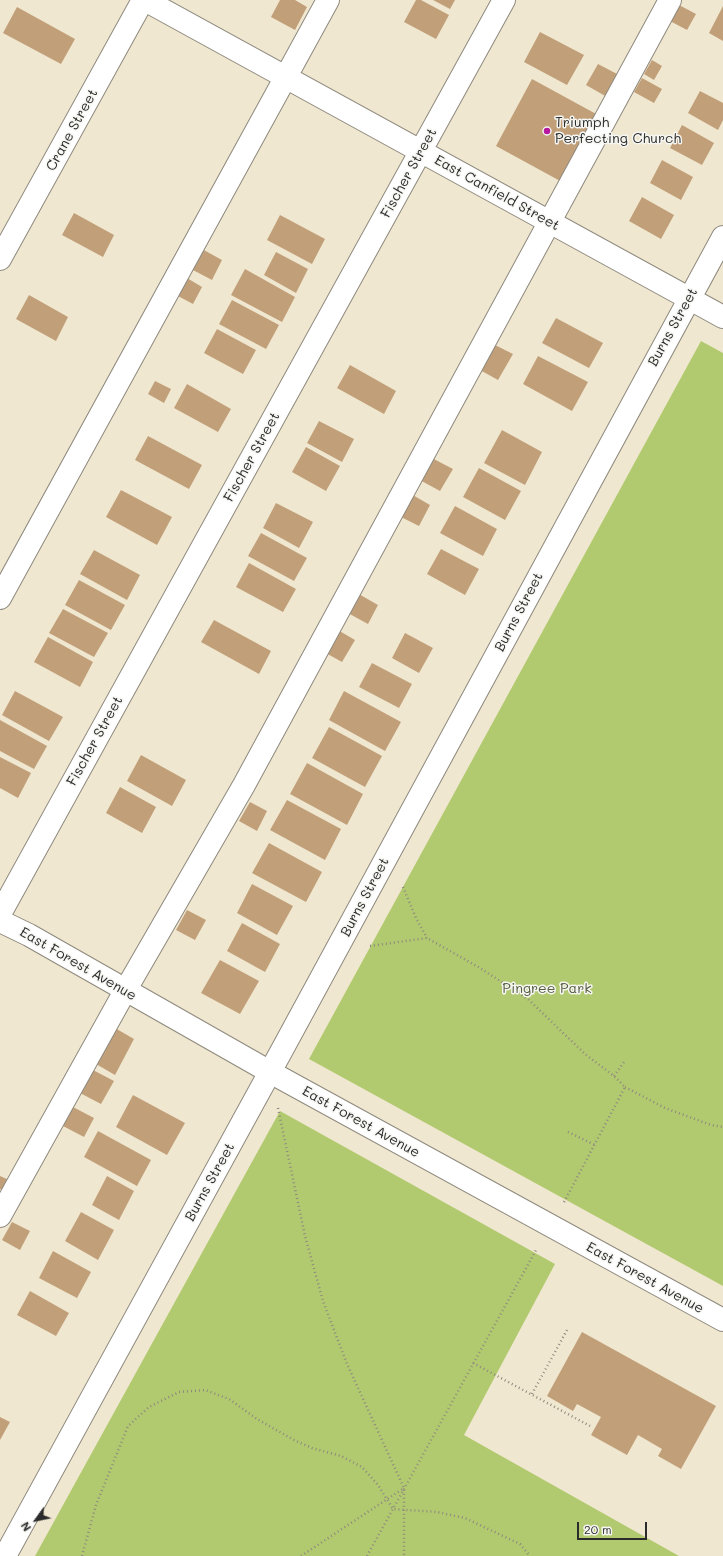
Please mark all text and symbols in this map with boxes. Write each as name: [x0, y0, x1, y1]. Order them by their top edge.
street label: Crane Street: [43, 86, 101, 174]
place label: Triumph Perfecting Church: [555, 115, 681, 148]
street label: Fischer Street: [377, 125, 441, 221]
marker: Triumph Perfecting Church: [542, 126, 552, 136]
street label: East Canfield Street: [431, 152, 563, 234]
street label: Burns Street: [645, 285, 701, 369]
street label: Fischer Street: [220, 409, 284, 505]
street label: Burns Street: [491, 570, 547, 654]
street label: Fischer Street: [63, 693, 127, 789]
street label: Burns Street: [337, 855, 393, 939]
street label: East Forest Avenue: [17, 924, 139, 1004]
park label: Pingree Park: [502, 981, 592, 997]
street label: East Forest Avenue: [299, 1083, 423, 1161]
street label: Burns Street: [182, 1140, 238, 1224]
street label: East Forest Avenue: [583, 1239, 707, 1317]
north arrow: [16, 1500, 56, 1540]
scale bar: [579, 1514, 649, 1540]
text: N: [17, 1519, 34, 1534]
text: 20 m: [584, 1521, 612, 1537]

